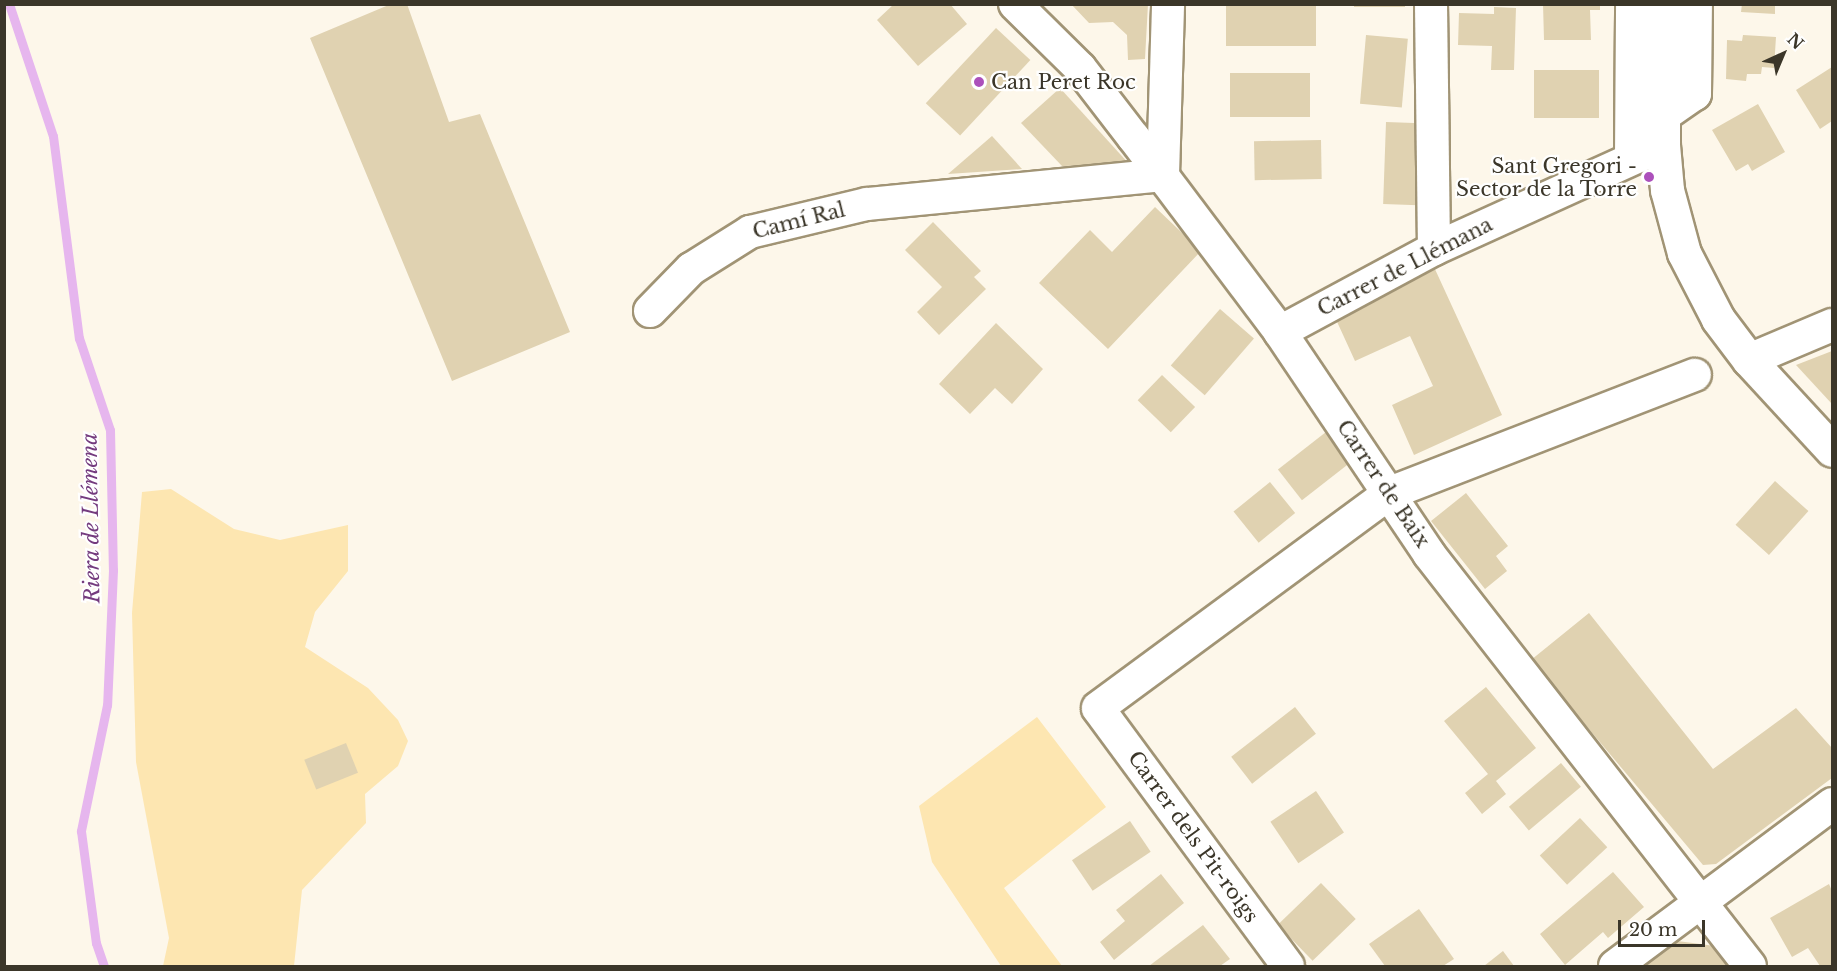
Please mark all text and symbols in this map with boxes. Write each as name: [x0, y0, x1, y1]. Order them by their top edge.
north arrow: [1753, 24, 1813, 84]
text: N: [1783, 29, 1808, 53]
place label: Can Peret Roc: [991, 70, 1136, 94]
marker: Can Peret Roc: [972, 75, 986, 89]
place label: Sant Gregori - Sector de la Torre: [1455, 154, 1637, 201]
marker: Sant Gregori - Sector de la Torre: [1642, 170, 1656, 184]
street label: Camí Ral: [750, 198, 848, 244]
street label: Carrer de Llémana: [1313, 212, 1497, 322]
street label: Carrer de Baix: [1331, 416, 1435, 552]
water label: Riera de Llémena: [77, 432, 105, 604]
street label: Carrer dels Pit-roigs: [1123, 746, 1263, 928]
scale bar: [1621, 908, 1708, 946]
text: 20 m: [1629, 919, 1677, 941]

